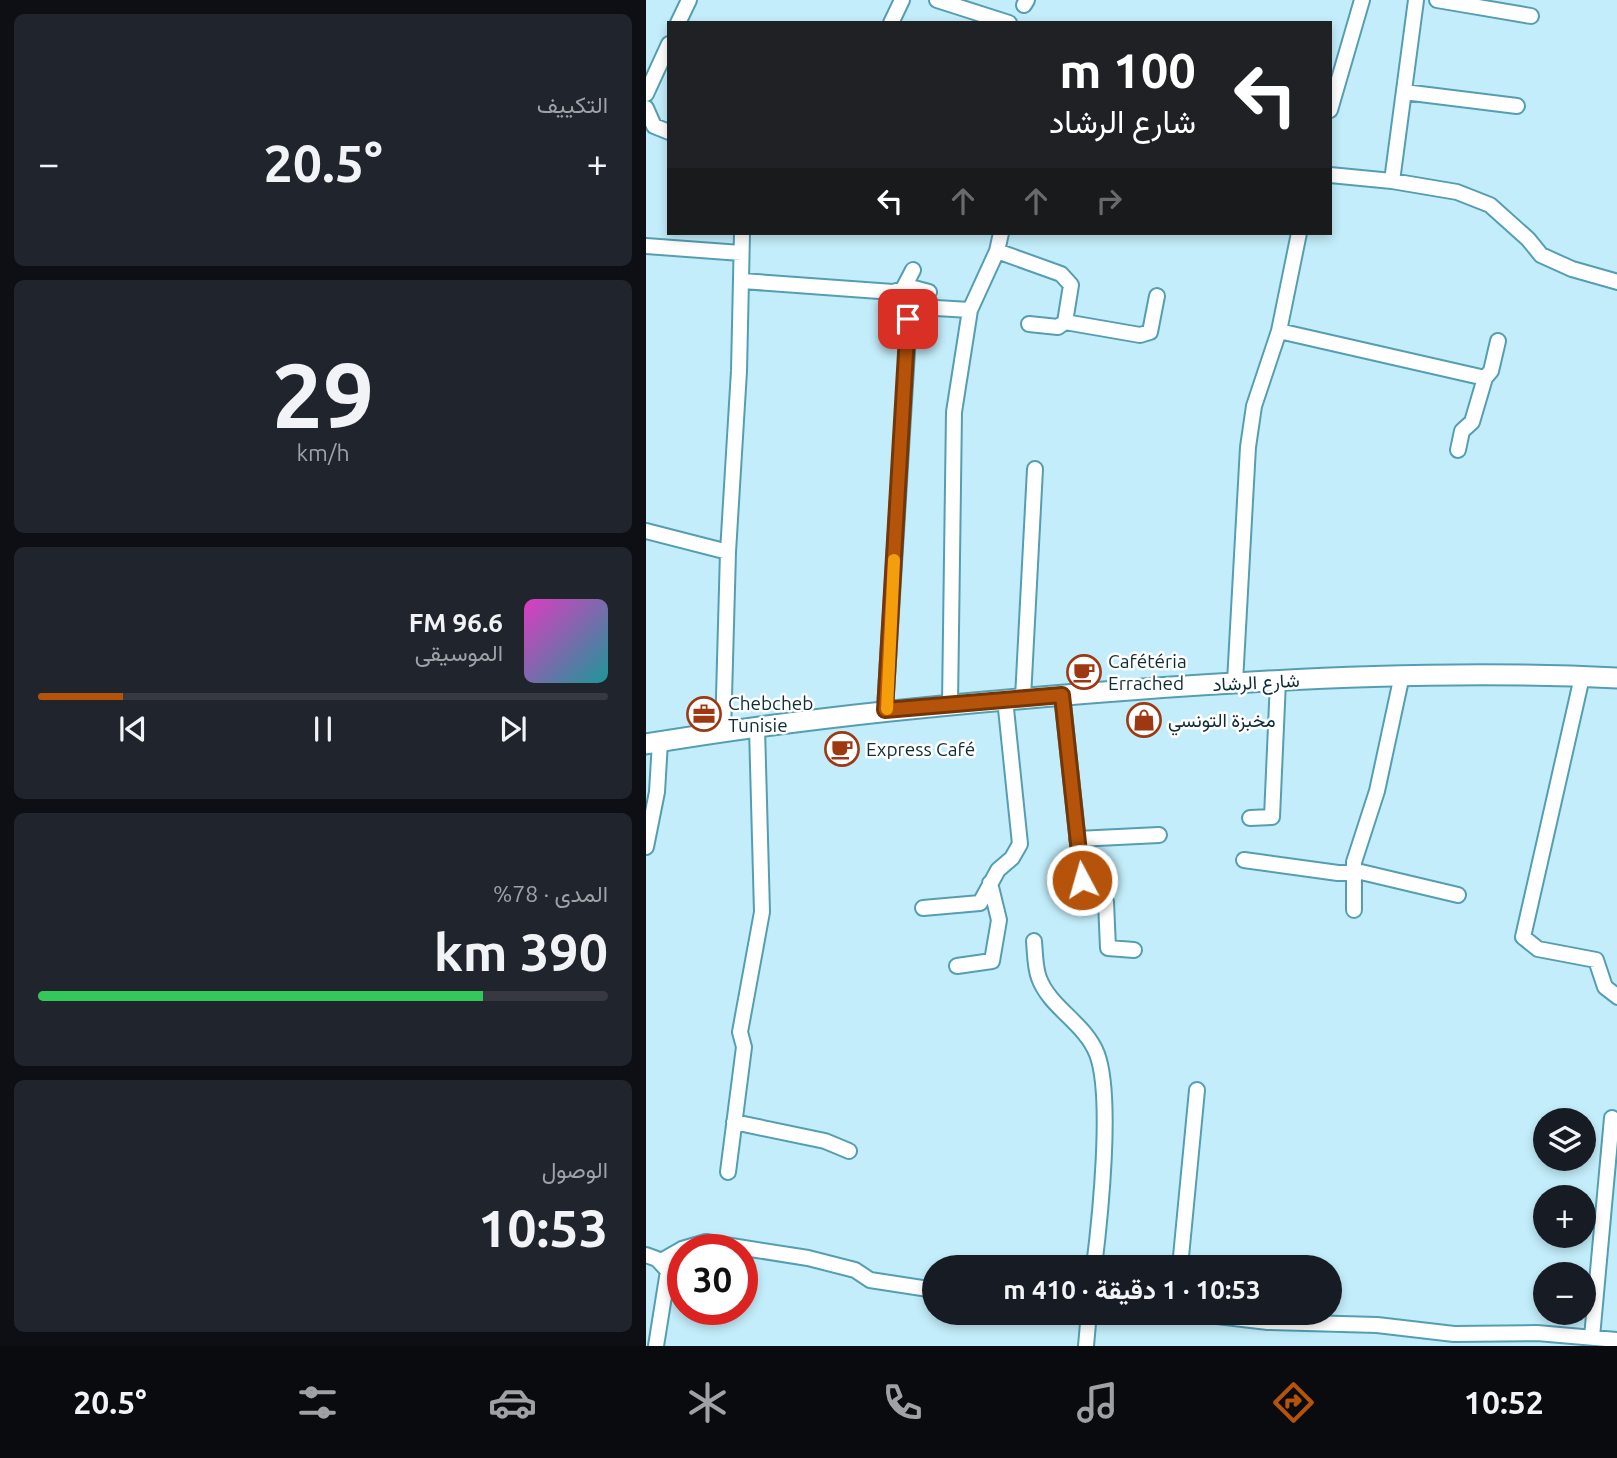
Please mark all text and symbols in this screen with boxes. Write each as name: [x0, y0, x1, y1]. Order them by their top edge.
text: 100 m: [1059, 42, 1196, 97]
icon: left: [1220, 49, 1311, 140]
text: التكييف: [537, 92, 608, 117]
text: شارع الرشاد: [1049, 103, 1196, 139]
text: 20.5°: [263, 134, 383, 192]
text: −: [38, 142, 59, 184]
text: +: [587, 142, 608, 184]
icon: left: [871, 182, 909, 220]
icon: ahead: [944, 182, 982, 220]
icon: ahead: [1017, 182, 1055, 220]
icon: right: [1090, 182, 1128, 220]
pin: [878, 289, 938, 349]
icon: arrive: [889, 300, 927, 338]
text: 29: [272, 343, 374, 445]
text: km/h: [296, 440, 350, 465]
text: 96.6 FM: [409, 608, 503, 637]
text: الموسيقى: [415, 640, 503, 665]
place label: Cafétéria Errached: [1108, 650, 1187, 694]
cafe icon: Cafétéria Errached: [1065, 653, 1103, 691]
street label: شارع الرشاد: [1212, 669, 1300, 697]
place label: Chebcheb Tunisie: [728, 692, 813, 736]
office icon: Chebcheb Tunisie: [685, 695, 723, 733]
shop icon: مخبزة التونسي: [1125, 701, 1163, 739]
place label: مخبزة التونسي: [1168, 709, 1276, 736]
icon: previous: [114, 710, 152, 748]
icon: pause: [304, 710, 342, 748]
icon: next: [494, 710, 532, 748]
cafe icon: Express Café: [823, 730, 861, 768]
place label: Express Café: [866, 738, 975, 760]
position arrow: [1045, 843, 1119, 917]
text: المدى · 78%: [493, 881, 608, 906]
text: 390 km: [434, 923, 608, 981]
map controls: [1533, 1108, 1596, 1325]
button: layers: [1533, 1108, 1596, 1171]
text: الوصول: [542, 1157, 608, 1182]
button: +: [1533, 1185, 1596, 1248]
text: 10:53: [478, 1199, 608, 1257]
speed limit sign: 30: [667, 1234, 758, 1325]
button: −: [1533, 1262, 1596, 1325]
text: 10:53 · 1 دقيقة · 410 m: [1003, 1275, 1261, 1304]
icon: filters: [293, 1378, 342, 1427]
icon: car: [488, 1378, 537, 1427]
icon: climate: [683, 1378, 732, 1427]
icon: phone: [878, 1378, 927, 1427]
icon: music: [1073, 1378, 1122, 1427]
icon: directions: [1269, 1378, 1318, 1427]
text: 20.5°: [73, 1384, 147, 1420]
text: 10:52: [1464, 1384, 1544, 1420]

